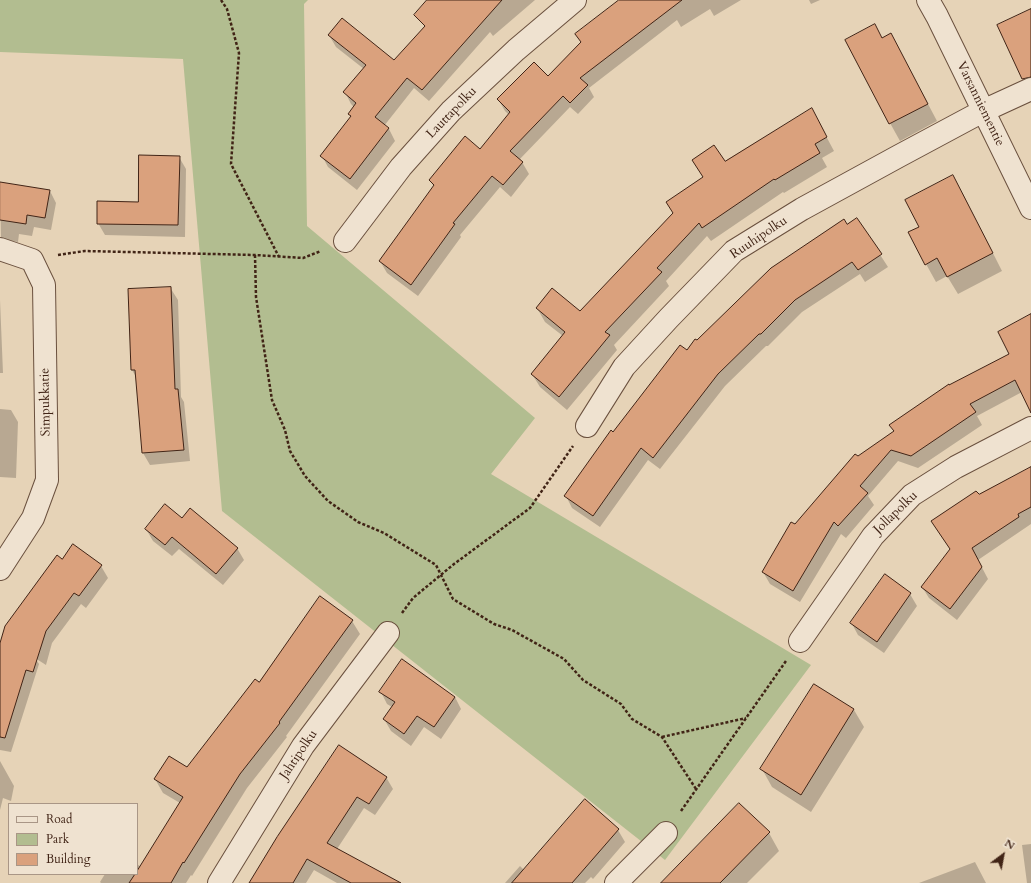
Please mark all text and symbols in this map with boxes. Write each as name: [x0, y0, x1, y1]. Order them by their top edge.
street label: Varsanniementie: [953, 59, 1007, 149]
street label: Lauttapolku: [424, 84, 480, 142]
street label: Ruuhipolku: [728, 213, 790, 263]
street label: Simpukkatie: [38, 368, 54, 436]
street label: Jollapolku: [871, 488, 921, 538]
street label: Jahtipolku: [277, 727, 321, 783]
legend: [8, 803, 138, 875]
text: Road: [46, 811, 72, 827]
text: Park: [46, 831, 69, 847]
north arrow: [983, 835, 1023, 875]
text: N: [1002, 836, 1018, 853]
text: Building: [46, 851, 90, 867]

